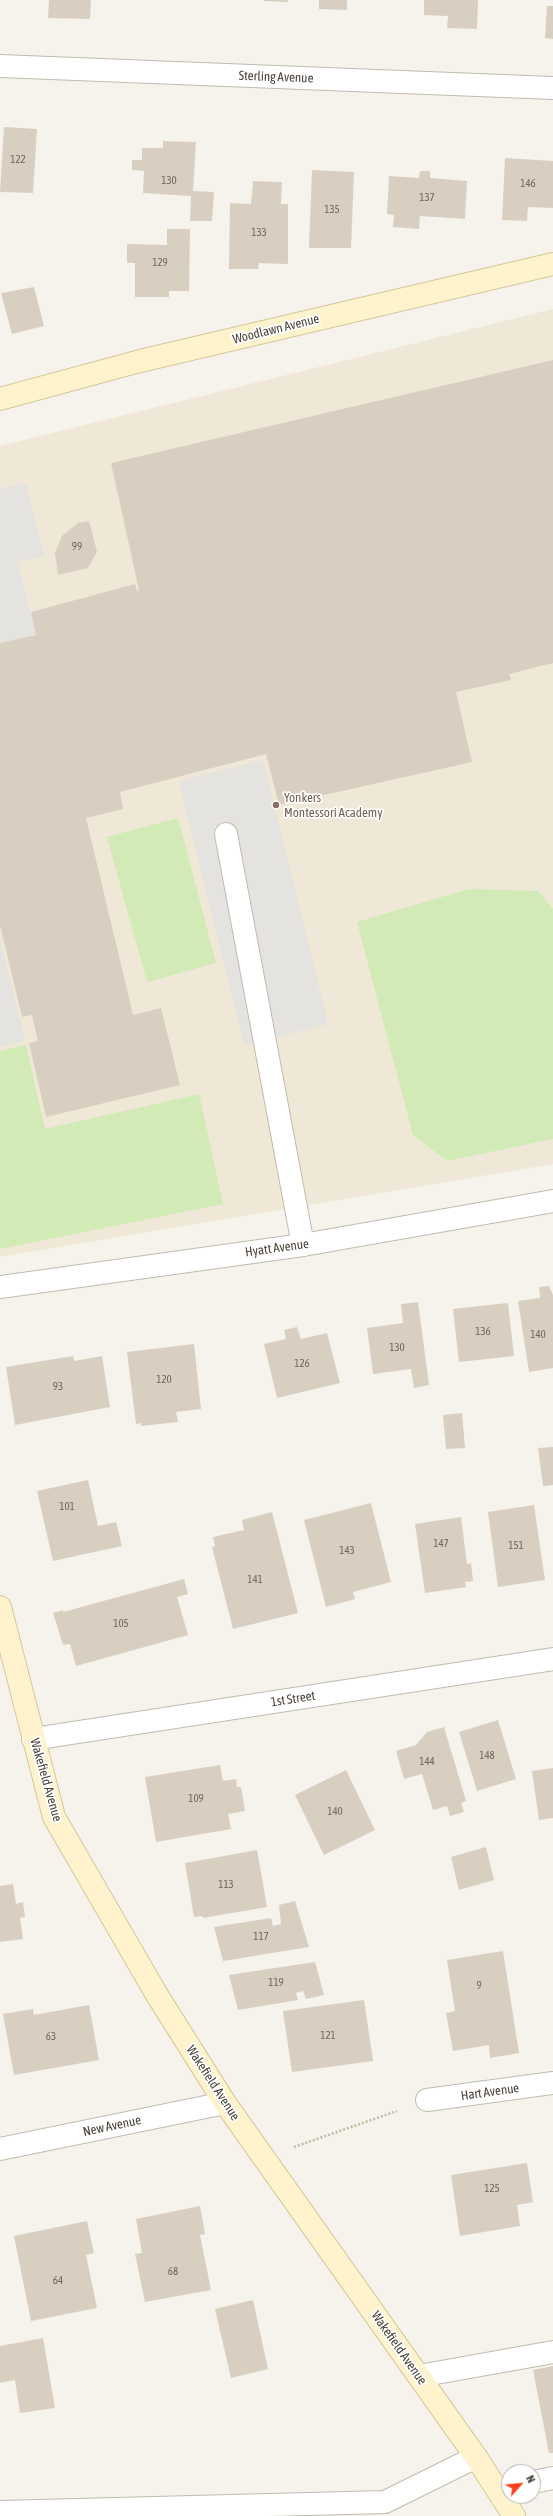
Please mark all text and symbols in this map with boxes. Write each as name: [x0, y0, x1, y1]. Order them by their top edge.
street label: Sterling Avenue: [238, 68, 314, 86]
house number: 122: [10, 153, 26, 167]
house number: 130: [161, 174, 177, 188]
house number: 146: [520, 177, 536, 191]
house number: 137: [419, 191, 435, 205]
house number: 135: [324, 203, 340, 217]
house number: 133: [251, 226, 267, 240]
house number: 129: [152, 256, 168, 270]
street label: Woodlawn Avenue: [231, 311, 321, 347]
house number: 99: [72, 540, 82, 554]
place label: Yonkers Montessori Academy: [284, 790, 383, 821]
marker: Yonkers Montessori Academy: [271, 800, 281, 810]
street label: Hyatt Avenue: [244, 1236, 310, 1260]
house number: 136: [475, 1325, 491, 1339]
house number: 140: [530, 1328, 546, 1342]
house number: 130: [389, 1341, 405, 1355]
house number: 126: [294, 1357, 310, 1371]
house number: 120: [156, 1373, 172, 1387]
house number: 93: [53, 1380, 63, 1394]
house number: 101: [59, 1500, 75, 1514]
house number: 147: [433, 1537, 449, 1551]
house number: 151: [508, 1539, 524, 1553]
house number: 143: [339, 1544, 355, 1558]
house number: 141: [247, 1573, 263, 1587]
house number: 105: [113, 1617, 129, 1631]
street label: 1st Street: [270, 1688, 316, 1710]
street label: Wakefield Avenue: [27, 1736, 65, 1824]
house number: 148: [479, 1749, 495, 1763]
house number: 144: [419, 1755, 435, 1769]
house number: 109: [188, 1792, 204, 1806]
house number: 140: [327, 1805, 343, 1819]
house number: 113: [218, 1878, 234, 1892]
house number: 117: [253, 1930, 269, 1944]
house number: 119: [268, 1976, 284, 1990]
house number: 9: [476, 1979, 482, 1993]
house number: 121: [320, 2029, 336, 2043]
house number: 63: [46, 2030, 56, 2044]
street label: Wakefield Avenue: [183, 2043, 243, 2123]
street label: Hart Avenue: [460, 2080, 520, 2104]
street label: New Avenue: [82, 2112, 142, 2140]
house number: 125: [484, 2182, 500, 2196]
house number: 68: [168, 2265, 178, 2279]
house number: 64: [53, 2274, 63, 2288]
street label: Wakefield Avenue: [368, 2308, 430, 2388]
north arrow: [501, 2464, 541, 2504]
text: N: [524, 2473, 538, 2485]

